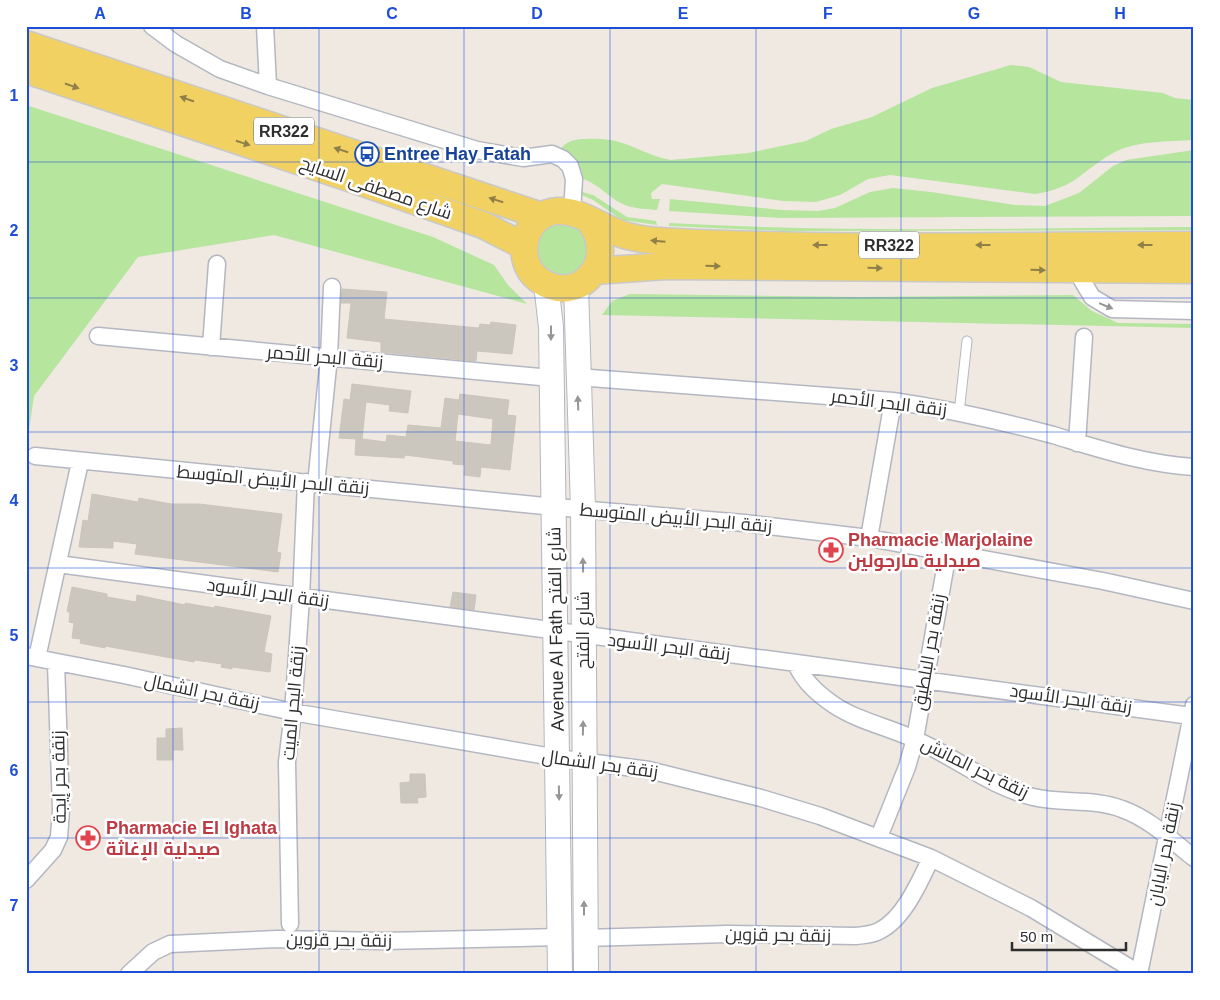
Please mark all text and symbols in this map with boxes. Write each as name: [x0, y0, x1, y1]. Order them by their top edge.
text: A: [94, 5, 106, 22]
text: B: [240, 5, 252, 22]
text: C: [386, 5, 398, 22]
text: D: [531, 5, 543, 22]
text: E: [678, 5, 689, 22]
text: F: [823, 5, 833, 22]
text: G: [968, 5, 980, 22]
text: H: [1114, 5, 1126, 22]
one-way arrow: [65, 83, 80, 90]
text: 1: [10, 87, 19, 104]
one-way arrow: [179, 95, 194, 103]
road number: RR322: [254, 118, 314, 144]
one-way arrow: [236, 139, 251, 147]
bus stop icon: Entree Hay Fatah: [354, 141, 380, 167]
place label: Entree Hay Fatah: [384, 144, 531, 164]
one-way arrow: [334, 146, 349, 153]
street label: شارع مصطفى السايح: [297, 153, 455, 225]
one-way arrow: [488, 196, 503, 204]
text: 2: [10, 222, 19, 239]
road number: RR322: [859, 232, 919, 258]
one-way arrow: [649, 237, 665, 245]
one-way arrow: [812, 241, 828, 249]
one-way arrow: [974, 241, 990, 249]
one-way arrow: [1137, 241, 1153, 249]
one-way arrow: [705, 263, 721, 271]
one-way arrow: [867, 264, 883, 272]
one-way arrow: [1030, 266, 1046, 274]
one-way arrow: [1099, 302, 1114, 310]
one-way arrow: [547, 325, 555, 341]
street label: زنقة البحر الأحمر: [265, 342, 384, 373]
text: 3: [10, 357, 19, 374]
street label: زنقة البحر الأحمر: [829, 386, 948, 421]
one-way arrow: [574, 394, 582, 410]
street label: زنقة البحر الأبيض المتوسط: [176, 462, 370, 499]
text: 4: [10, 492, 19, 509]
street label: زنقة البحر الأبيض المتوسط: [579, 500, 773, 537]
street label: Avenue Al Fath شارع الفتح: [544, 527, 570, 731]
place label: Pharmacie Marjolaine صيدلية مارجولين: [848, 530, 1033, 572]
pharmacy icon: Pharmacie Marjolaine صيدلية مارجولين: [818, 537, 844, 563]
one-way arrow: [579, 557, 587, 573]
street label: زنقة البحر الأسود: [205, 575, 330, 612]
street label: شارع الفتح: [573, 591, 595, 669]
street label: زنقة بحر البلطيق: [909, 592, 951, 712]
text: 5: [10, 627, 19, 644]
street label: زنقة البحر الأسود: [607, 630, 731, 665]
street label: زنقة البحر الميت: [278, 645, 309, 761]
street label: زنقة بحر الشمال: [142, 670, 261, 715]
street label: زنقة البحر الأسود: [1008, 681, 1133, 718]
one-way arrow: [579, 719, 587, 735]
street label: زنقة بحر إيجة: [48, 730, 71, 824]
street label: زنقة بحر المانش: [918, 733, 1032, 804]
street label: زنقة بحر الشمال: [540, 746, 659, 783]
text: 6: [10, 762, 19, 779]
one-way arrow: [555, 785, 563, 801]
street label: زنقة بحر اليابان: [1144, 801, 1185, 908]
place label: Pharmacie El Ighata صيدلية الإغاثة: [106, 818, 278, 861]
pharmacy icon: Pharmacie El Ighata صيدلية الإغاثة: [75, 825, 101, 851]
text: 7: [10, 897, 19, 914]
one-way arrow: [580, 899, 588, 915]
scale bar: [1012, 920, 1126, 952]
street label: زنقة بحر قزوين: [725, 924, 831, 947]
text: 50 m: [1020, 928, 1053, 945]
street label: زنقة بحر قزوين: [286, 929, 392, 952]

